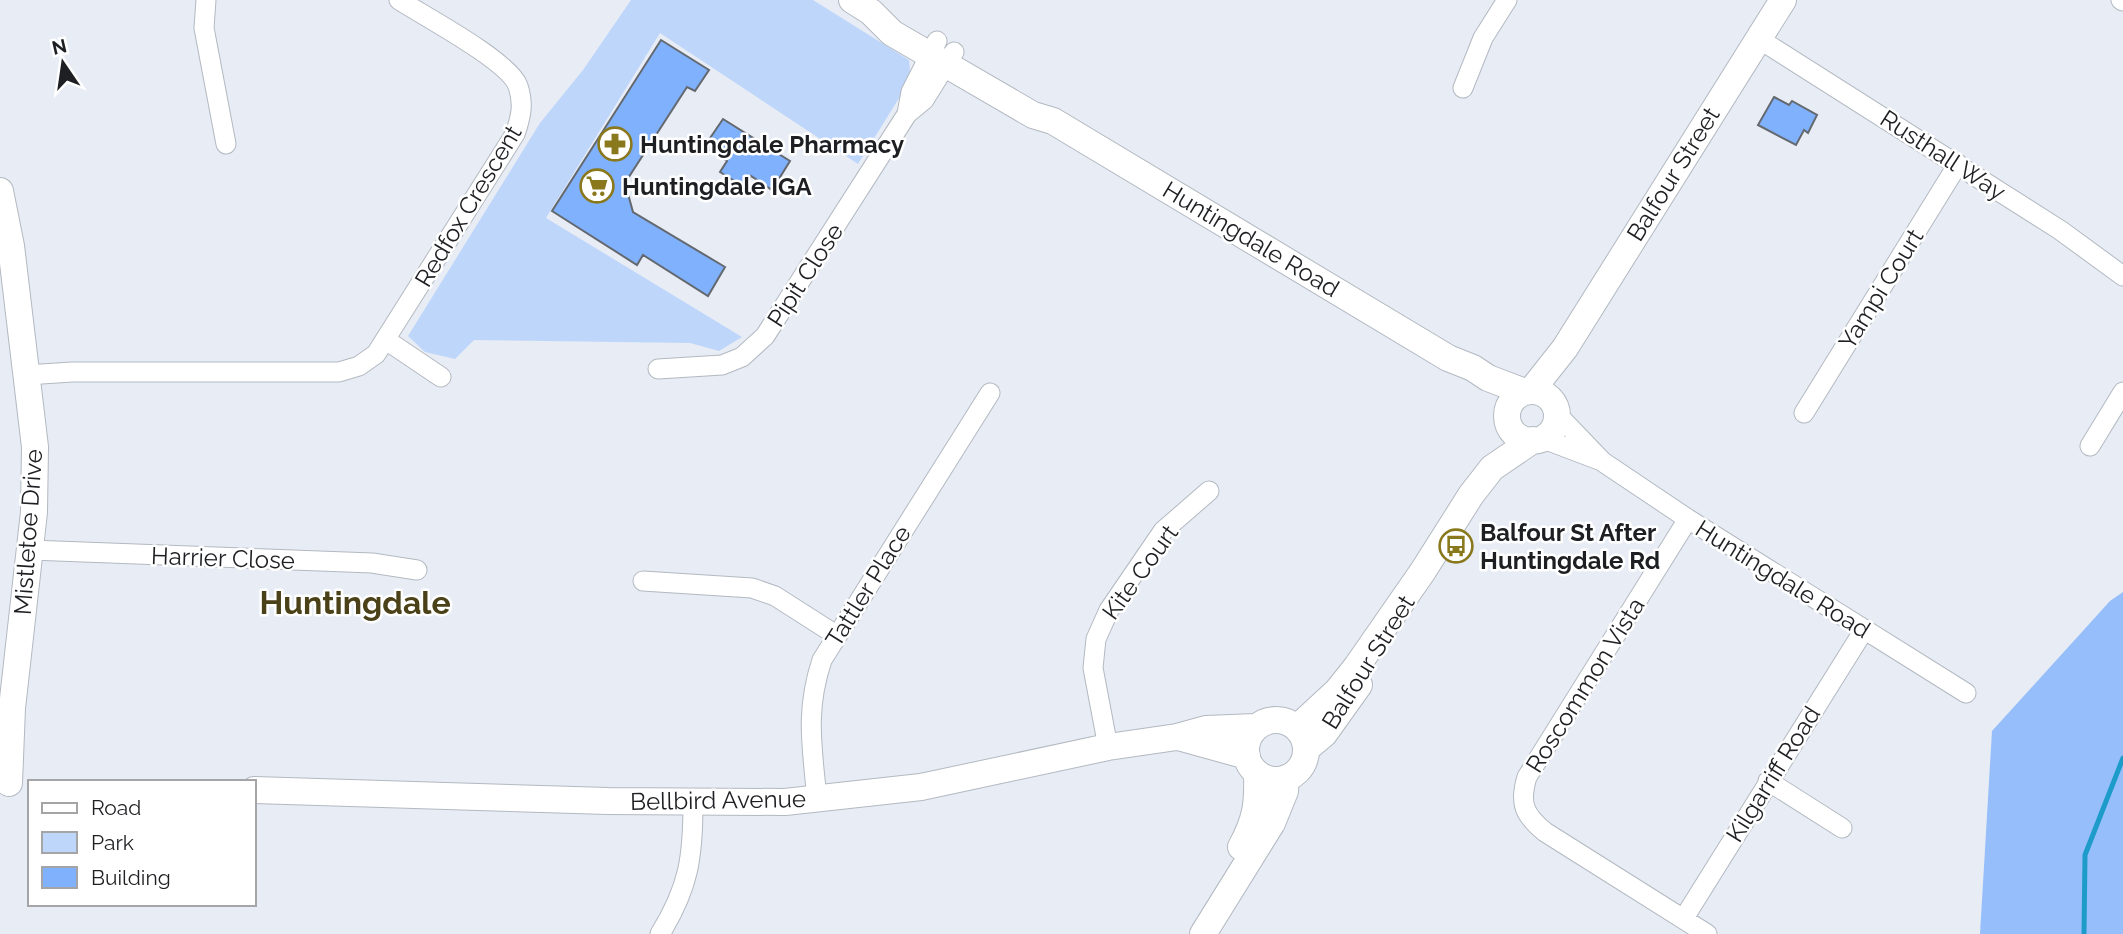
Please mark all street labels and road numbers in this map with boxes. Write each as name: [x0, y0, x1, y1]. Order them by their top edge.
street label: Balfour Street: [1620, 102, 1726, 246]
street label: Rusthall Way: [1875, 104, 2011, 206]
street label: Redfox Crescent: [408, 120, 528, 292]
street label: Huntingdale Road: [1158, 175, 1344, 303]
street label: Pipit Close: [761, 218, 849, 332]
street label: Yampi Court: [1833, 224, 1929, 354]
street label: Mistletoe Drive: [8, 448, 48, 616]
street label: Huntingdale Road: [1690, 514, 1876, 644]
street label: Kite Court: [1096, 519, 1184, 625]
street label: Tattler Place: [819, 520, 917, 652]
street label: Harrier Close: [151, 541, 295, 575]
street label: Balfour Street: [1315, 590, 1421, 734]
street label: Roscommon Vista: [1520, 592, 1650, 778]
street label: Kilgarriff Road: [1720, 701, 1826, 847]
street label: Bellbird Avenue: [630, 784, 806, 816]

